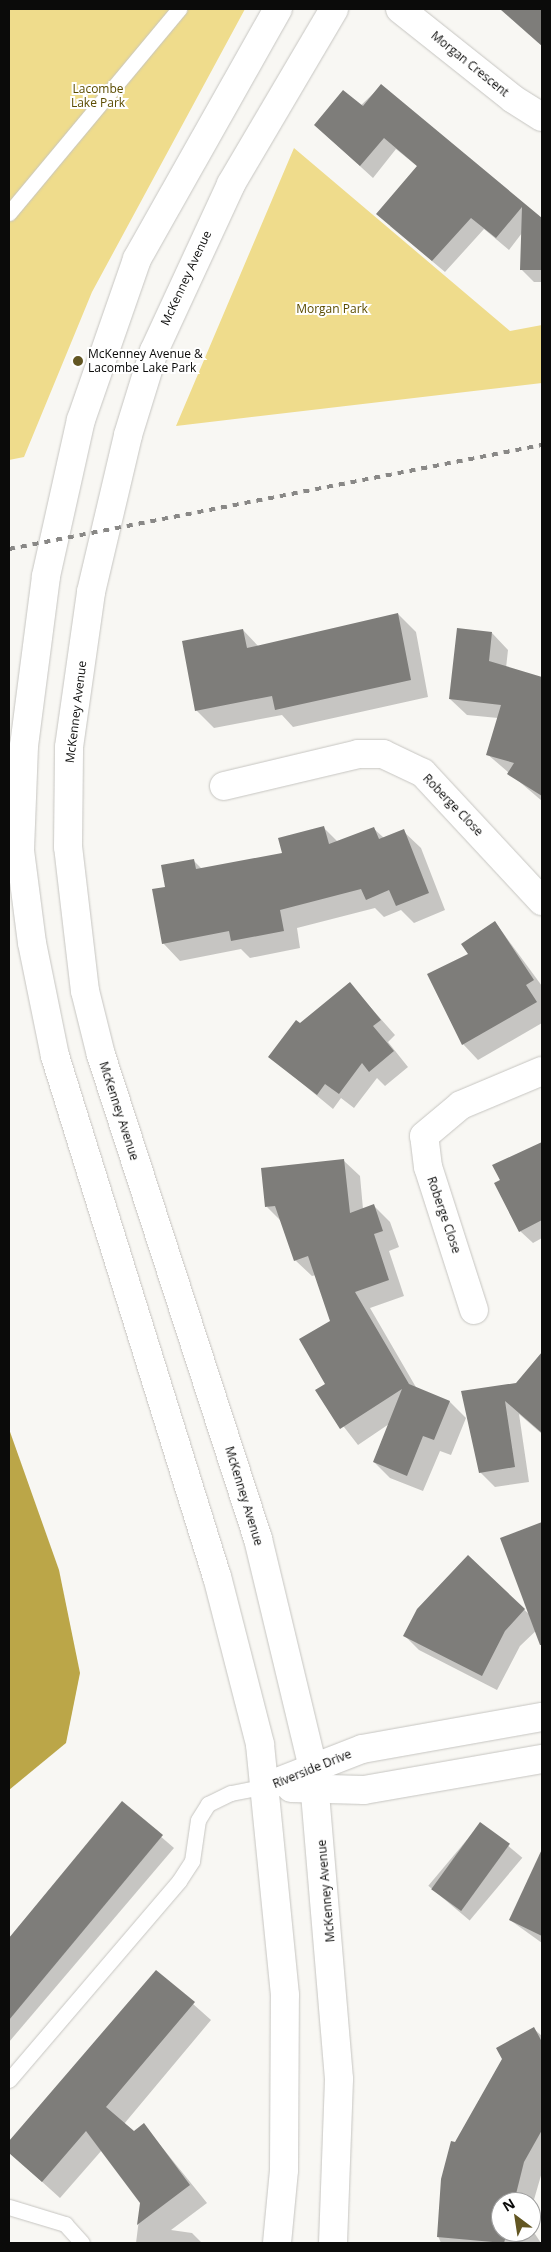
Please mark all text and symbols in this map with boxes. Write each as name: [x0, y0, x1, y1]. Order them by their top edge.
street label: Morgan Crescent: [428, 28, 512, 100]
park label: Lacombe Lake Park: [71, 82, 125, 110]
street label: McKenney Avenue: [158, 228, 214, 328]
park label: Morgan Park: [296, 302, 368, 316]
place label: McKenney Avenue & Lacombe Lake Park: [88, 347, 203, 375]
marker: McKenney Avenue & Lacombe Lake Park: [72, 355, 84, 367]
street label: McKenney Avenue: [63, 660, 89, 764]
street label: Roberge Close: [420, 771, 486, 839]
street label: McKenney Avenue: [96, 1060, 142, 1162]
street label: Roberge Close: [424, 1175, 464, 1255]
street label: McKenney Avenue: [222, 1445, 266, 1547]
street label: Riverside Drive: [271, 1747, 353, 1791]
street label: McKenney Avenue: [314, 1839, 338, 1943]
north arrow: [491, 2192, 541, 2242]
text: N: [499, 2193, 518, 2216]

